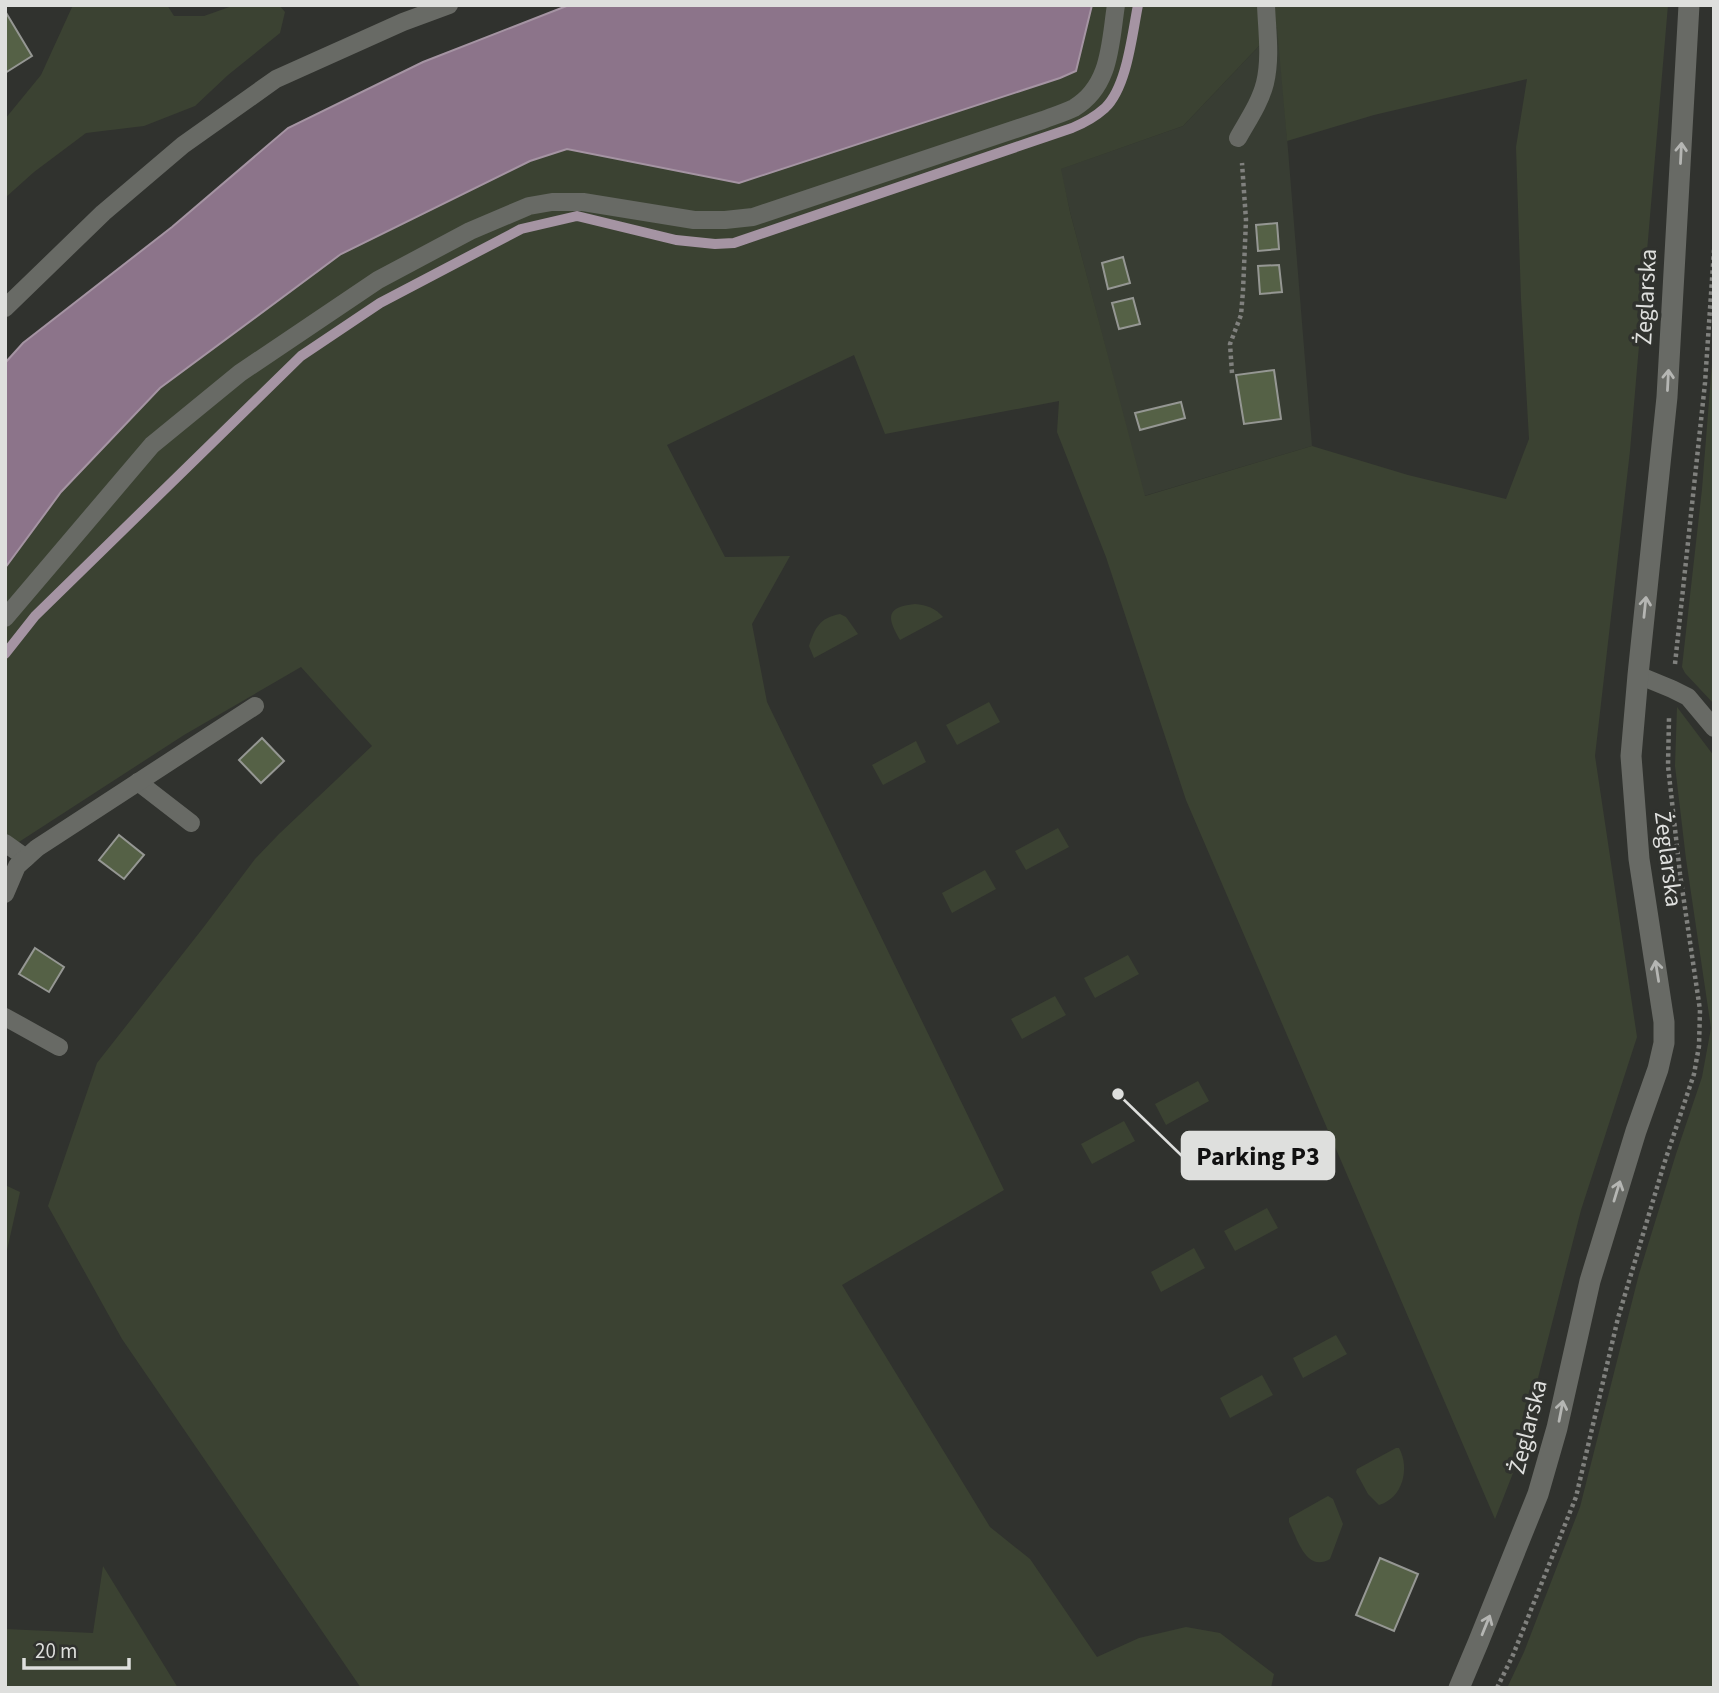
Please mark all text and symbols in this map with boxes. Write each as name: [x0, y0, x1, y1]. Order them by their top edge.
one-way arrow: [1674, 142, 1687, 165]
street label: Żeglarska: [1626, 248, 1666, 346]
one-way arrow: [1661, 369, 1674, 392]
one-way arrow: [1638, 596, 1651, 619]
street label: Żeglarska: [1645, 809, 1691, 909]
one-way arrow: [1650, 960, 1663, 983]
callout: Parking P3: [1182, 1132, 1334, 1179]
text: Parking P3: [1196, 1138, 1320, 1175]
one-way arrow: [1612, 1180, 1625, 1202]
street label: Żeglarska: [1499, 1376, 1557, 1478]
one-way arrow: [1554, 1400, 1568, 1423]
one-way arrow: [1480, 1615, 1493, 1636]
scale bar: [24, 1626, 130, 1670]
text: 20 m: [35, 1636, 77, 1666]

